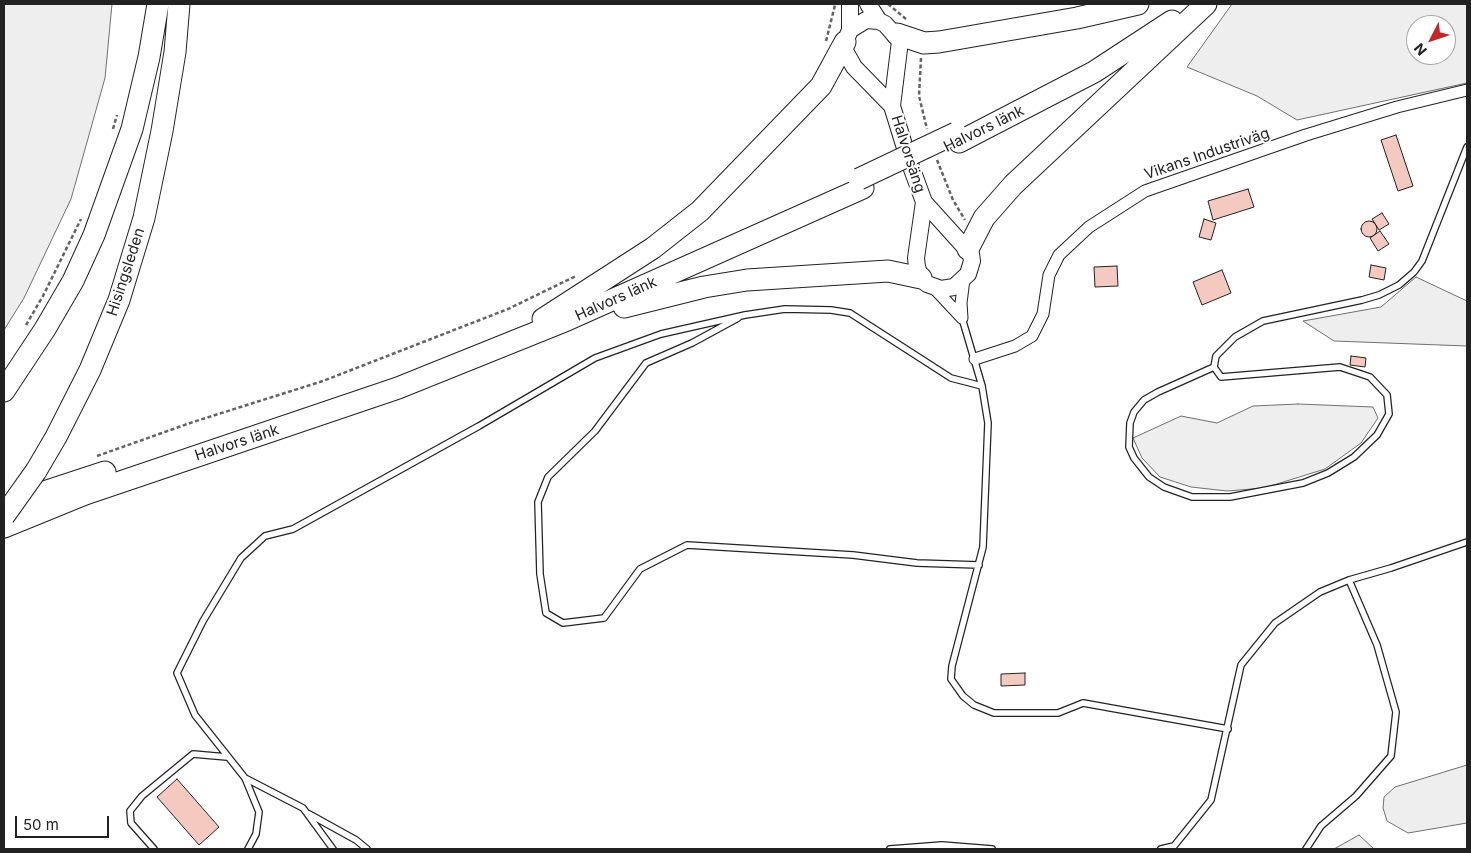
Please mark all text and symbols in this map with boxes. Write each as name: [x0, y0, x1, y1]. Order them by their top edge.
north arrow: [1406, 15, 1456, 65]
text: N: [1410, 40, 1430, 59]
street label: Halvors länk: [941, 102, 1027, 156]
street label: Halvorsäng: [887, 113, 929, 195]
street label: Vikans Industriväg: [1142, 124, 1272, 184]
street label: Hisingsleden: [103, 226, 149, 318]
street label: Halvors länk: [572, 273, 660, 325]
street label: Halvors länk: [193, 421, 281, 465]
scale bar: [18, 806, 111, 838]
text: 50 m: [23, 815, 59, 834]

